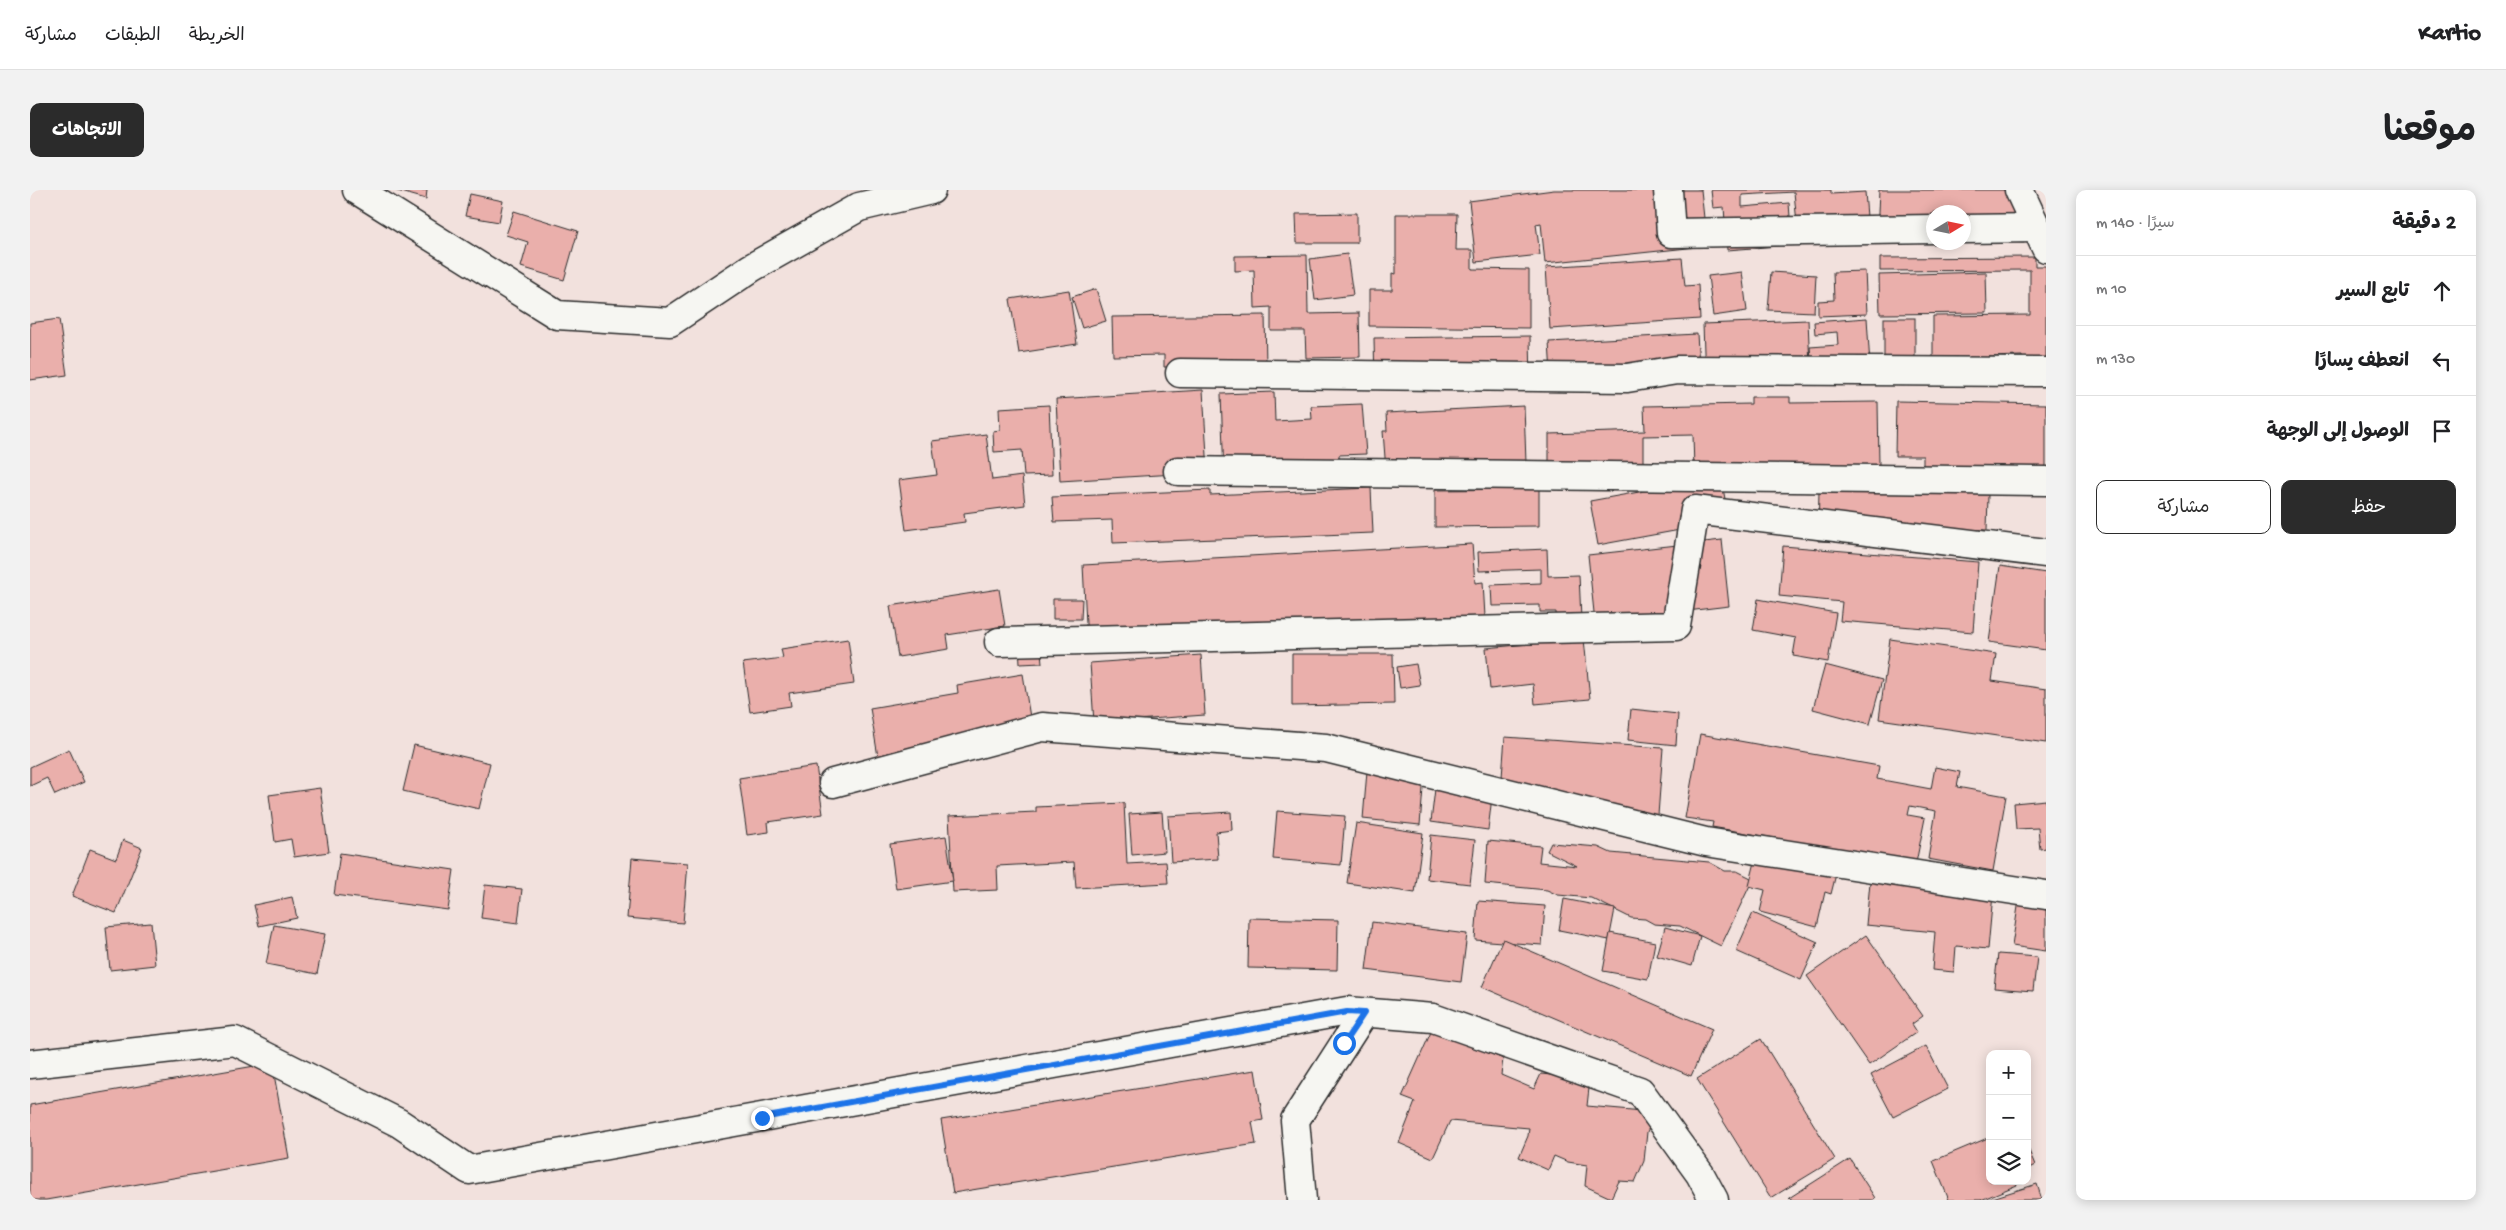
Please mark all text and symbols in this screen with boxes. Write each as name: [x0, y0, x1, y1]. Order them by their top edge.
text: Kartio: [2419, 20, 2481, 49]
text: مشاركة: [25, 26, 77, 47]
text: الطبقات: [105, 26, 161, 47]
text: الخريطة: [189, 26, 245, 47]
button: الاتجاهات: [30, 103, 144, 157]
text: موقعنا: [2383, 113, 2476, 154]
north arrow: [1926, 205, 1971, 250]
text: 2 دقيقة: [2392, 212, 2456, 237]
text: سيرًا · 140 m: [2096, 215, 2175, 234]
icon: ahead: [2428, 277, 2456, 305]
text: 10 m: [2096, 281, 2127, 300]
text: تابع السير: [2337, 281, 2409, 304]
icon: left: [2428, 347, 2456, 375]
text: 130 m: [2096, 351, 2135, 370]
text: انعطف يسارًا: [2315, 351, 2409, 374]
icon: arrive: [2428, 417, 2456, 445]
text: الوصول إلى الوجهة: [2266, 421, 2409, 444]
button: مشاركة: [2096, 480, 2271, 534]
button: حفظ: [2281, 480, 2456, 534]
route start: [1333, 1032, 1356, 1055]
map controls: [1986, 1050, 2031, 1185]
button: +: [1986, 1050, 2031, 1095]
button: −: [1986, 1095, 2031, 1140]
route end: [751, 1107, 774, 1130]
button: layers: [1986, 1140, 2031, 1185]

